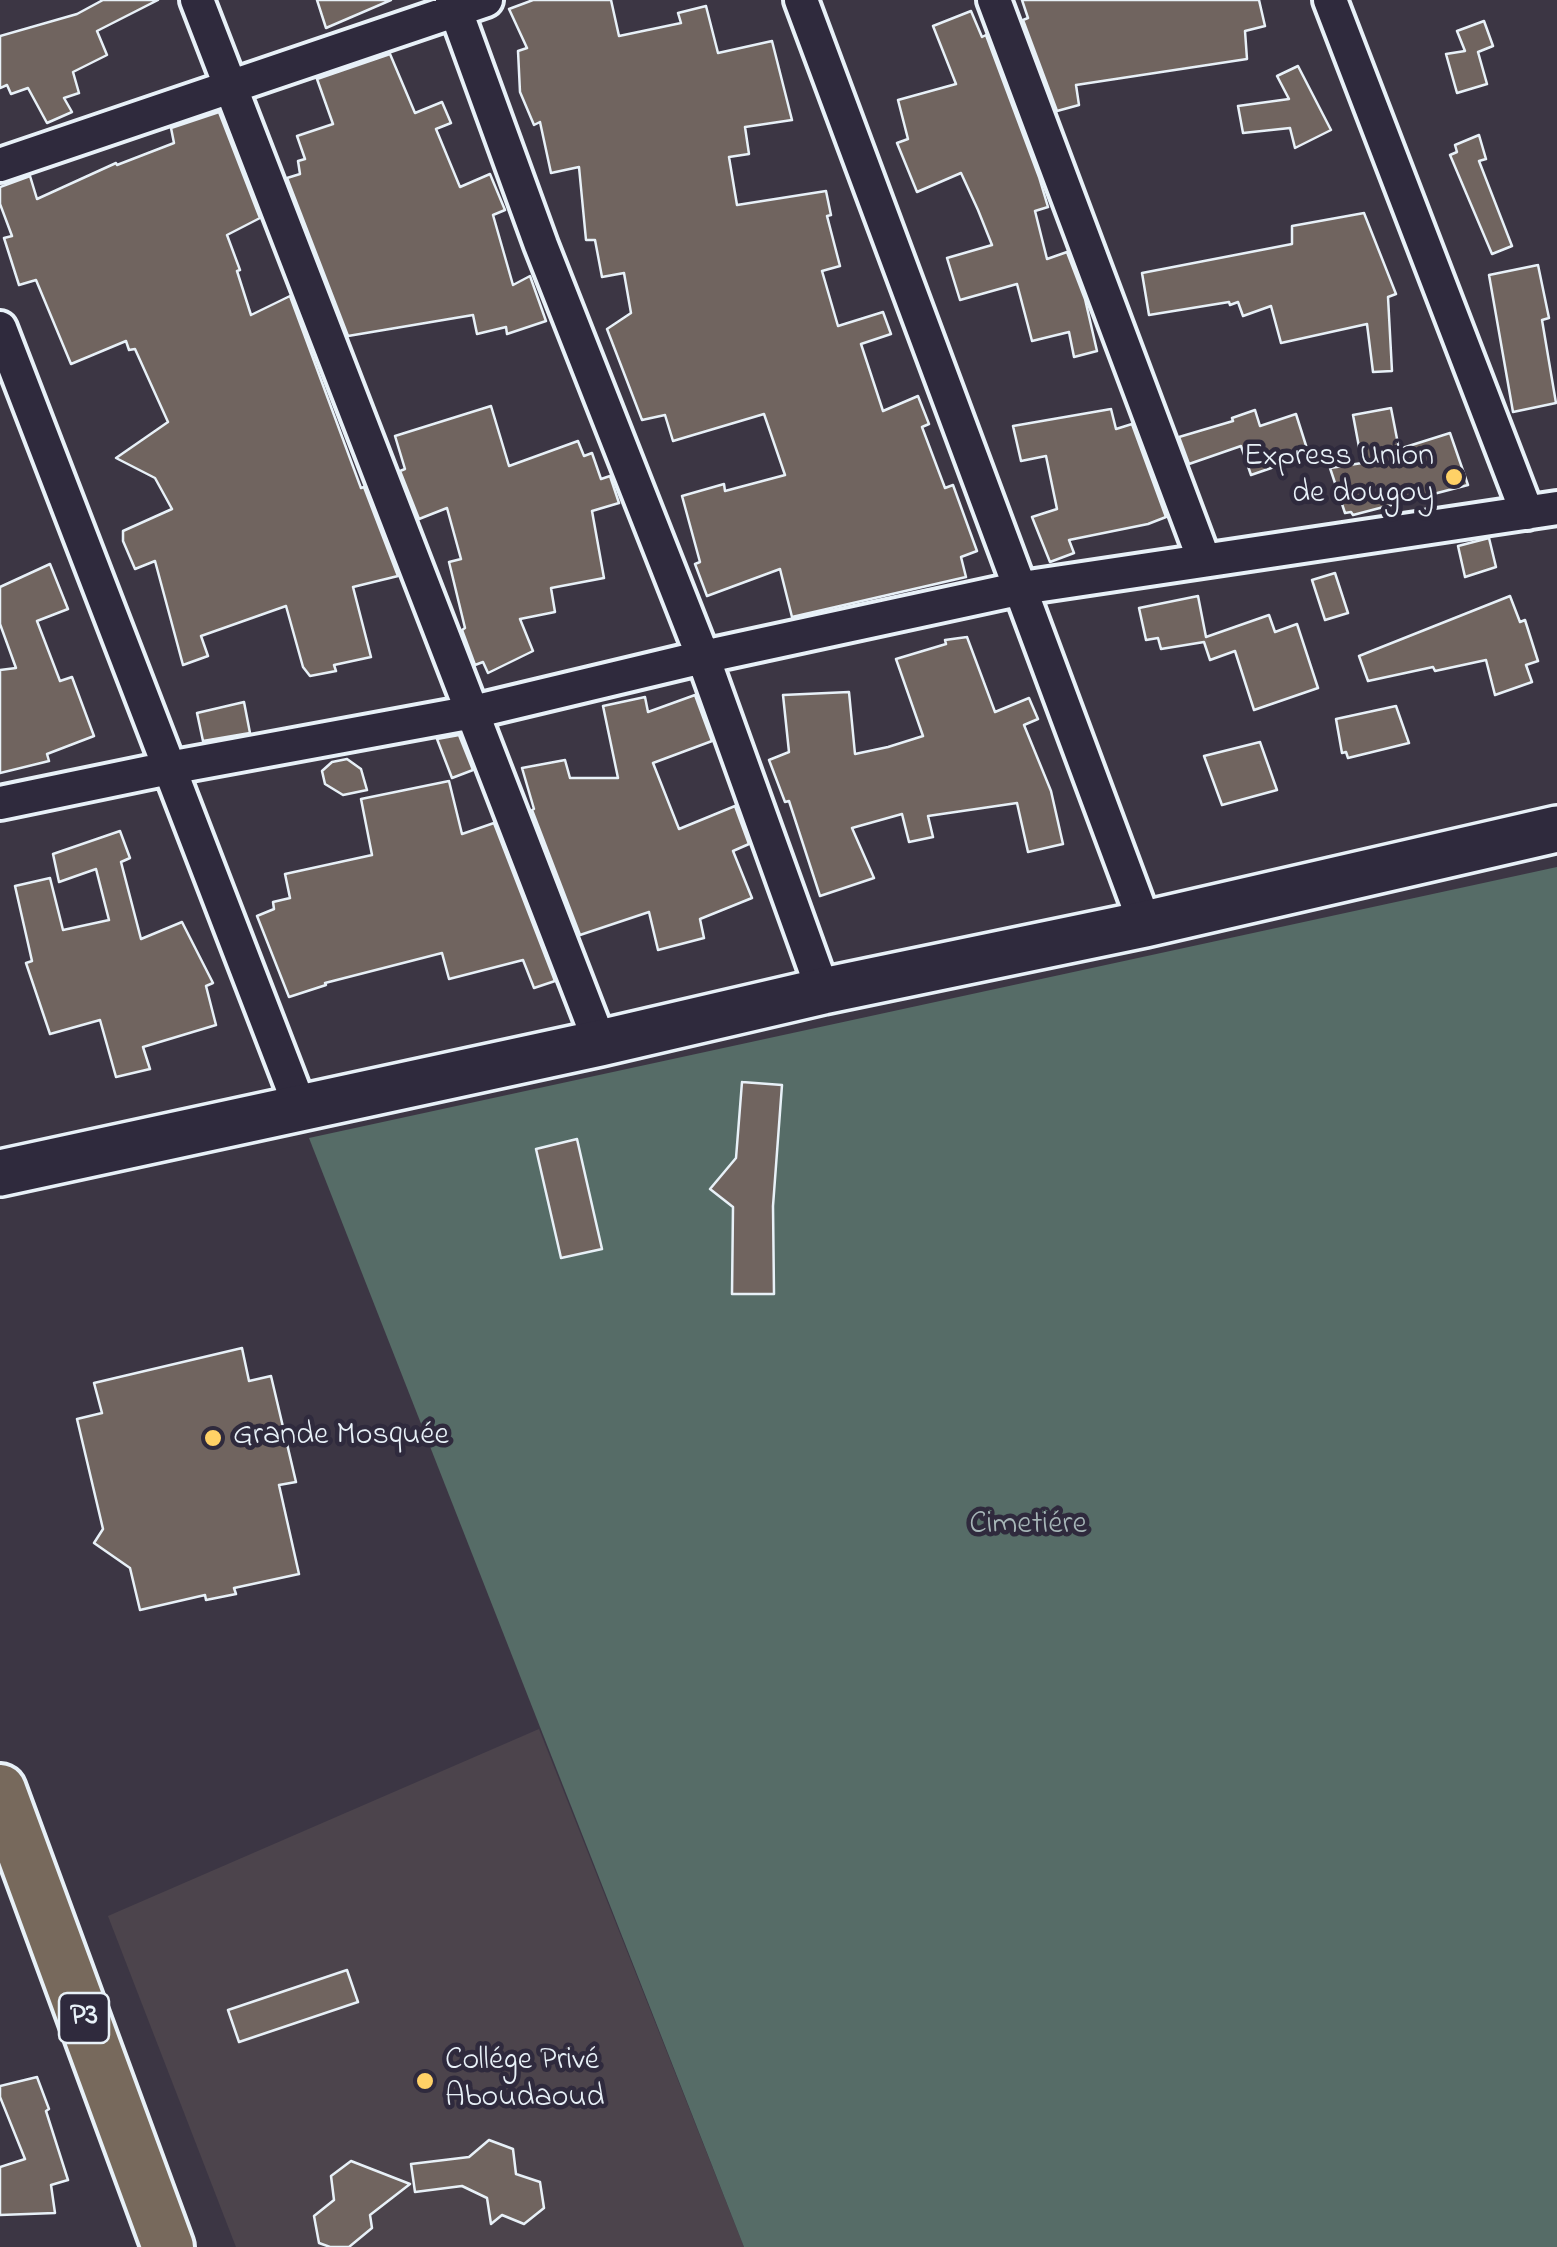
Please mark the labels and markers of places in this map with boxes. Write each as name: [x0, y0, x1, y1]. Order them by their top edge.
place label: Express Union de dougoy: [1244, 440, 1434, 515]
marker: Express Union de dougoy: [1443, 466, 1465, 488]
place label: Grande Mosquée: [233, 1419, 449, 1457]
marker: Grande Mosquée: [202, 1427, 224, 1449]
place label: Collége Privé Aboudaoud: [445, 2044, 605, 2119]
marker: Collége Privé Aboudaoud: [414, 2070, 436, 2092]

